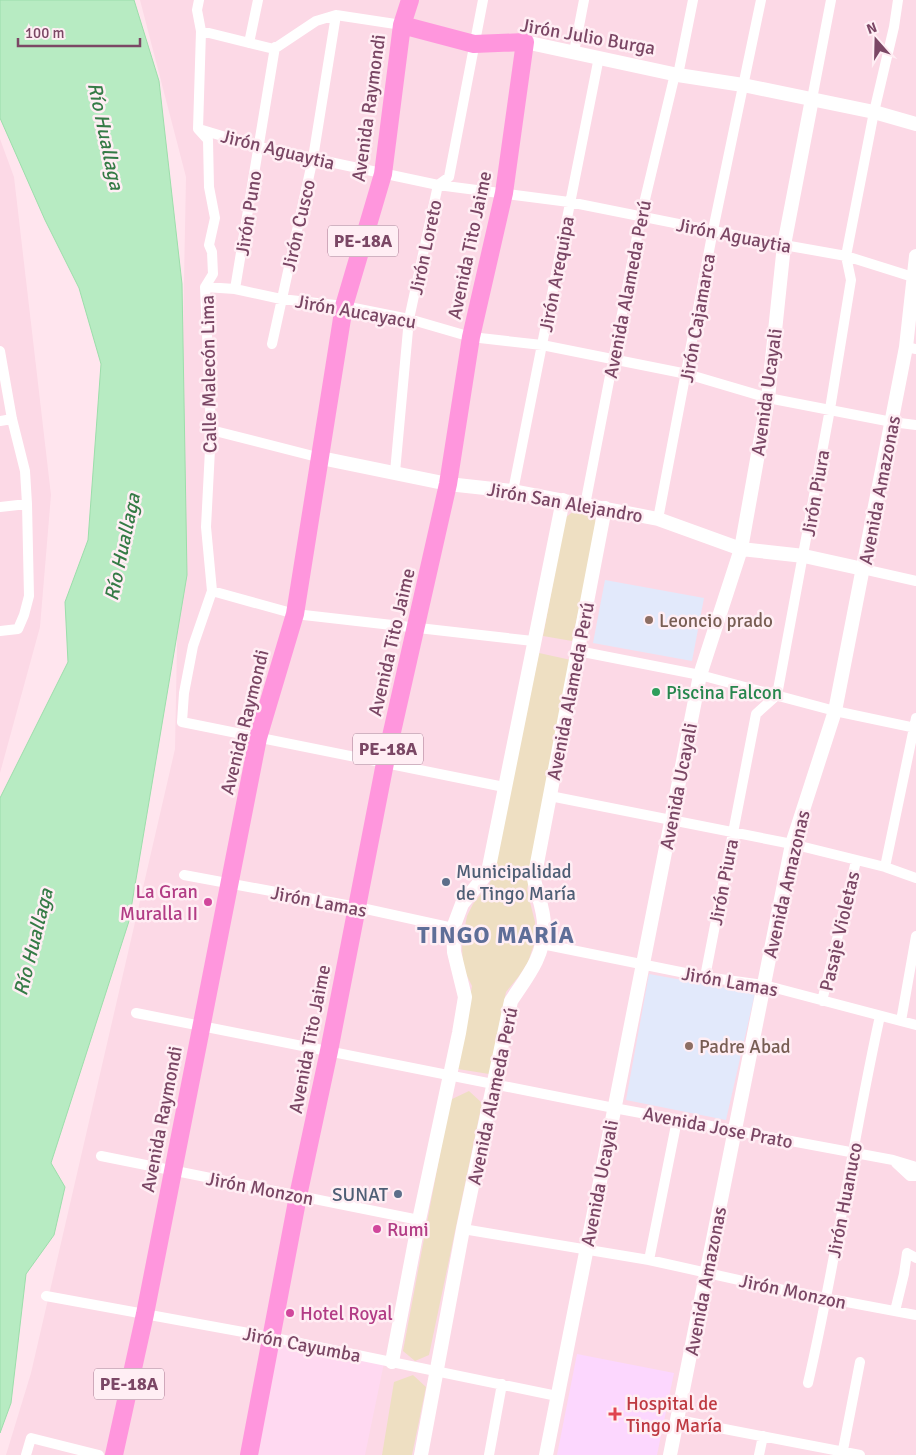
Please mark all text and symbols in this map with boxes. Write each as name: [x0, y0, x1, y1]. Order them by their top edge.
street label: Jirón Julio Burga: [518, 13, 657, 61]
scale bar: [18, 15, 140, 47]
north arrow: [851, 15, 901, 65]
text: N: [864, 19, 879, 38]
text: 100 m: [25, 24, 65, 42]
street label: Avenida Raymondi: [347, 33, 391, 183]
water label: Río Huallaga: [82, 80, 129, 193]
street label: Jirón Aguaytia: [218, 124, 337, 176]
street label: Jirón Puno: [230, 169, 268, 257]
street label: Avenida Tito Jaime: [443, 169, 497, 322]
street label: Jirón Cusco: [277, 177, 321, 273]
street label: Jirón Loreto: [404, 197, 448, 297]
street label: Avenida Alameda Perú: [599, 198, 657, 380]
street label: Jirón Aguaytia: [674, 213, 793, 259]
street label: Jirón Arequipa: [534, 214, 580, 334]
road number: PE-18A: [328, 226, 398, 256]
street label: Jirón Cajamarca: [675, 252, 721, 385]
street label: Jirón Aucayacu: [293, 290, 418, 334]
street label: Calle Malecón Lima: [196, 295, 222, 453]
street label: Avenida Ucayali: [746, 327, 788, 457]
street label: Avenida Amazonas: [854, 414, 906, 567]
street label: Jirón Piura: [797, 448, 835, 538]
street label: Jirón San Alejandro: [485, 477, 645, 529]
water label: Río Huallaga: [99, 490, 146, 603]
street label: Avenida Tito Jaime: [363, 566, 421, 719]
street label: Avenida Alameda Perú: [542, 600, 600, 782]
place label: Leoncio prado: [659, 609, 773, 633]
marker: Leoncio prado: [643, 614, 655, 626]
street label: Avenida Raymondi: [215, 647, 275, 797]
place label: Piscina Falcon: [666, 681, 782, 705]
marker: Piscina Falcon: [650, 686, 662, 698]
street label: Avenida Ucayali: [655, 721, 703, 852]
road number: PE-18A: [353, 734, 423, 764]
street label: Avenida Amazonas: [758, 808, 816, 961]
street label: Jirón Piura: [704, 837, 744, 927]
place label: Municipalidad de Tingo María: [456, 860, 576, 906]
street label: Pasaje Violetas: [815, 869, 865, 994]
marker: Municipalidad de Tingo María: [440, 876, 452, 888]
place label: La Gran Muralla II: [120, 880, 198, 926]
street label: Jirón Lamas: [269, 881, 369, 923]
water label: Río Huallaga: [8, 885, 59, 998]
marker: La Gran Muralla II: [202, 896, 214, 908]
district label: TINGO MARÍA: [417, 920, 575, 950]
street label: Jirón Lamas: [680, 962, 780, 1002]
street label: Avenida Tito Jaime: [284, 963, 336, 1116]
street label: Avenida Alameda Perú: [462, 1005, 524, 1187]
place label: Padre Abad: [699, 1035, 791, 1059]
marker: Padre Abad: [683, 1040, 695, 1052]
street label: Avenida Raymondi: [136, 1044, 188, 1194]
street label: Avenida Jose Prato: [641, 1102, 795, 1154]
street label: Avenida Ucayali: [576, 1118, 624, 1249]
street label: Jirón Huanuco: [822, 1140, 868, 1260]
street label: Jirón Monzon: [204, 1167, 315, 1211]
place label: SUNAT: [332, 1183, 389, 1207]
marker: SUNAT: [392, 1188, 404, 1200]
street label: Avenida Amazonas: [680, 1205, 732, 1358]
place label: Rumi: [387, 1218, 429, 1242]
marker: Rumi: [371, 1223, 383, 1235]
street label: Jirón Monzon: [737, 1269, 848, 1315]
place label: Hotel Royal: [300, 1302, 393, 1326]
marker: Hotel Royal: [284, 1307, 296, 1319]
street label: Jirón Cayumba: [241, 1322, 363, 1368]
road number: PE-18A: [94, 1368, 164, 1400]
place label: Hospital de Tingo María: [626, 1392, 722, 1438]
marker: Hospital de Tingo María: [608, 1407, 622, 1421]

